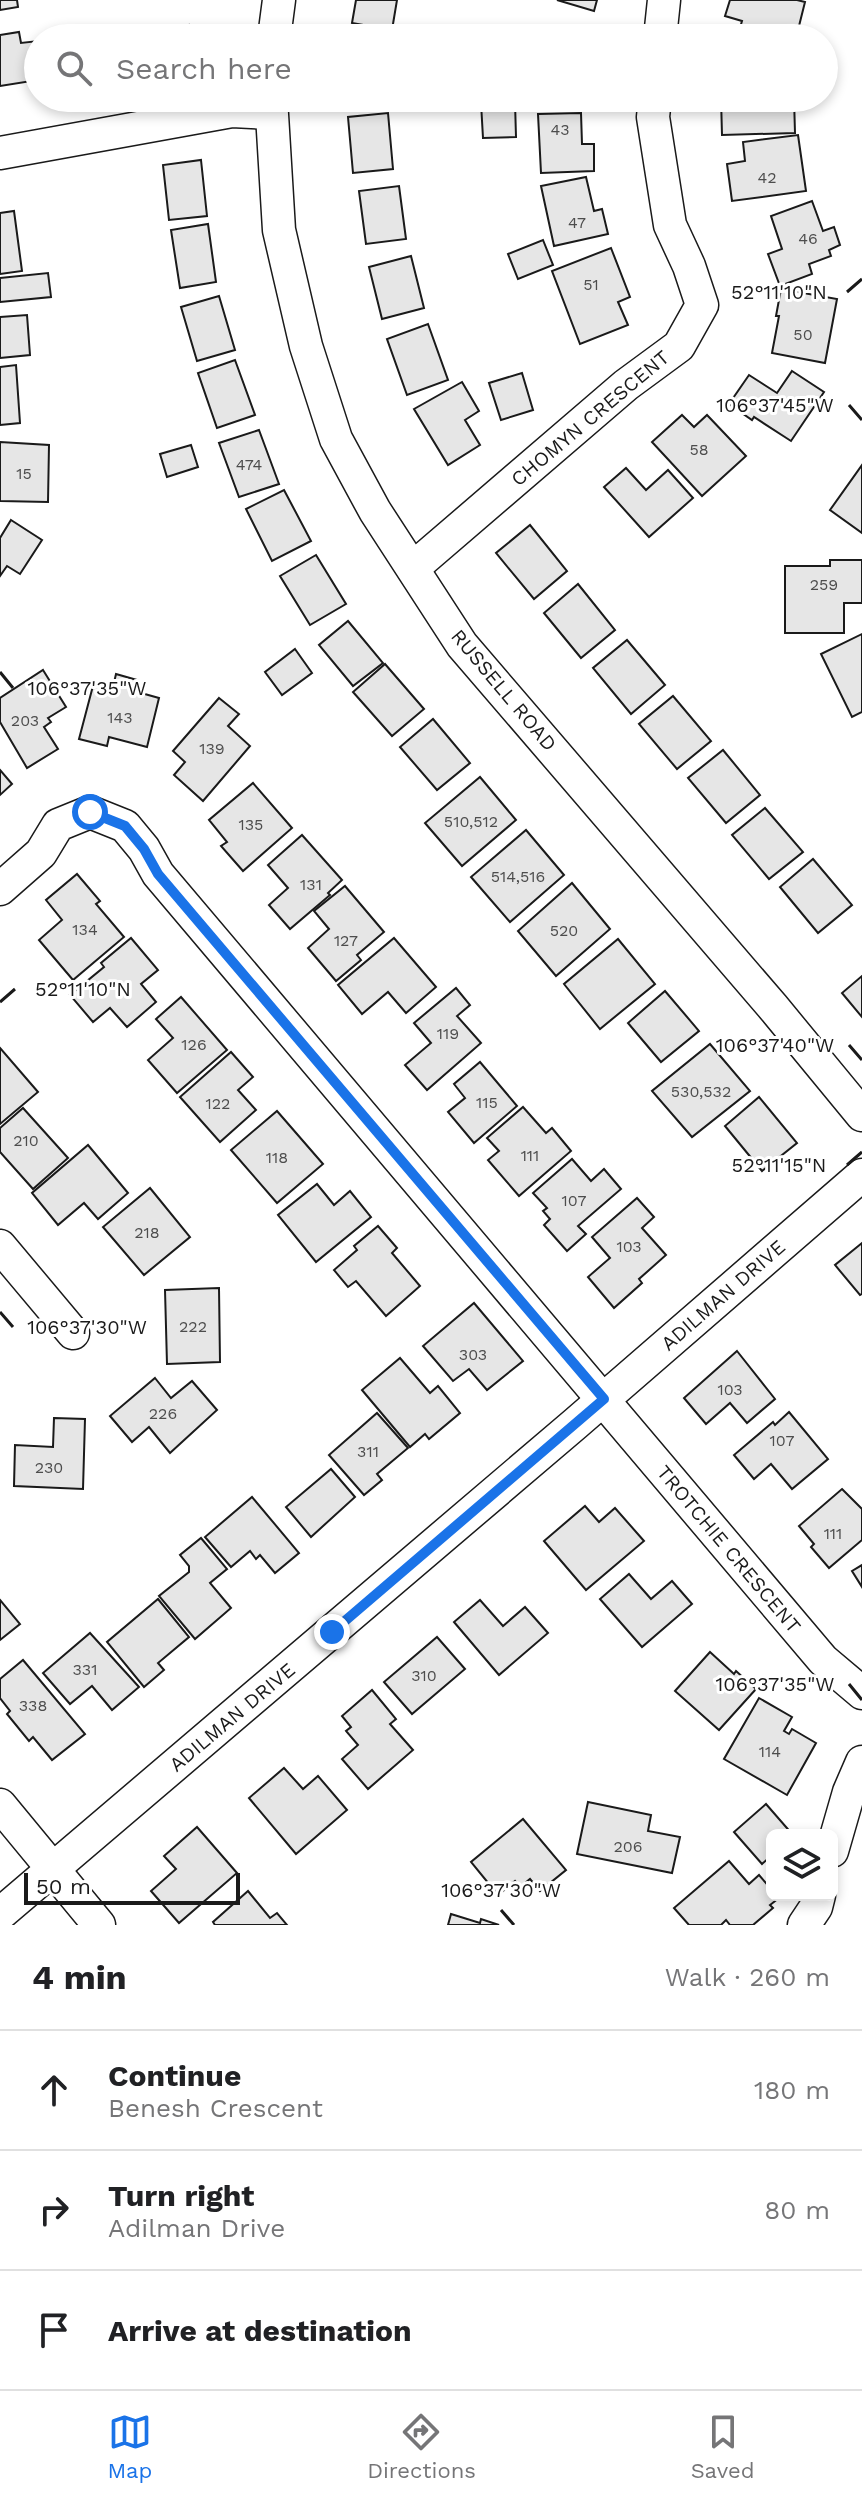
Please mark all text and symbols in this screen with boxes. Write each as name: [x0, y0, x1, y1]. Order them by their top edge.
search box: [24, 24, 838, 112]
icon: search: [52, 46, 96, 90]
text: Search here: [116, 51, 292, 86]
house number: 43: [550, 120, 570, 139]
house number: 42: [757, 168, 777, 187]
house number: 47: [568, 213, 586, 232]
house number: 46: [798, 229, 818, 248]
house number: 51: [583, 275, 599, 294]
text: 52°11'10"N: [731, 280, 827, 304]
house number: 50: [793, 325, 813, 344]
street label: CHOMYN CRESCENT: [506, 345, 674, 491]
text: 106°37'45"W: [716, 393, 834, 417]
house number: 58: [689, 440, 709, 459]
house number: 474: [236, 455, 263, 474]
house number: 15: [16, 464, 32, 483]
house number: 259: [810, 575, 838, 594]
street label: RUSSELL ROAD: [446, 624, 562, 756]
text: 106°37'35"W: [28, 676, 146, 700]
house number: 143: [107, 708, 133, 727]
house number: 203: [11, 711, 39, 730]
house number: 139: [199, 739, 225, 758]
route start: [72, 794, 108, 830]
house number: 510,512: [444, 812, 498, 831]
house number: 135: [239, 815, 263, 834]
house number: 514,516: [491, 867, 545, 886]
house number: 131: [300, 875, 322, 894]
house number: 134: [72, 920, 98, 939]
house number: 520: [550, 921, 578, 940]
house number: 127: [334, 931, 358, 950]
text: 52°11'10"N: [35, 977, 131, 1001]
house number: 119: [437, 1024, 459, 1043]
text: 106°37'40"W: [716, 1033, 834, 1057]
house number: 126: [181, 1035, 207, 1054]
house number: 530,532: [671, 1082, 731, 1101]
house number: 115: [476, 1093, 498, 1112]
house number: 122: [206, 1094, 230, 1113]
house number: 210: [13, 1131, 39, 1150]
house number: 111: [521, 1146, 539, 1165]
house number: 118: [266, 1148, 288, 1167]
text: 52°11'15"N: [732, 1153, 826, 1177]
house number: 107: [562, 1191, 586, 1210]
house number: 218: [134, 1223, 160, 1242]
street label: ADILMAN DRIVE: [656, 1235, 790, 1355]
house number: 103: [616, 1237, 642, 1256]
text: 106°37'30"W: [27, 1315, 147, 1339]
house number: 222: [179, 1317, 207, 1336]
house number: 303: [459, 1345, 487, 1364]
house number: 103: [717, 1380, 743, 1399]
house number: 226: [149, 1404, 177, 1423]
house number: 107: [770, 1431, 794, 1450]
house number: 311: [357, 1442, 379, 1461]
house number: 230: [35, 1458, 63, 1477]
street label: TROTCHIE CRESCENT: [652, 1460, 806, 1638]
house number: 111: [824, 1524, 842, 1543]
route end: [314, 1614, 350, 1650]
street label: ADILMAN DRIVE: [164, 1657, 300, 1777]
house number: 331: [73, 1660, 97, 1679]
house number: 310: [411, 1666, 437, 1685]
text: 106°37'35"W: [716, 1672, 834, 1696]
house number: 338: [19, 1696, 47, 1715]
house number: 114: [759, 1742, 781, 1761]
map controls: [766, 1829, 838, 1901]
button: layers: [766, 1829, 838, 1901]
house number: 206: [613, 1837, 643, 1856]
scale bar: [24, 1869, 240, 1905]
text: 50 m: [36, 1874, 91, 1899]
text: 106°37'30"W: [441, 1878, 561, 1902]
text: 4 min: [32, 1957, 127, 1997]
text: Walk · 260 m: [665, 1962, 830, 1992]
text: Continue: [108, 2058, 241, 2093]
icon: ahead: [32, 2068, 76, 2112]
text: 180 m: [754, 2075, 830, 2105]
text: Benesh Crescent: [108, 2093, 323, 2123]
text: Turn right: [108, 2178, 254, 2213]
icon: right: [32, 2188, 76, 2232]
text: 80 m: [764, 2195, 830, 2225]
text: Adilman Drive: [108, 2213, 285, 2243]
icon: arrive: [32, 2308, 76, 2352]
text: Arrive at destination: [108, 2313, 412, 2348]
tab: Map: [107, 2410, 152, 2483]
tab: Directions: [367, 2410, 476, 2483]
tab: Saved: [691, 2410, 755, 2483]

